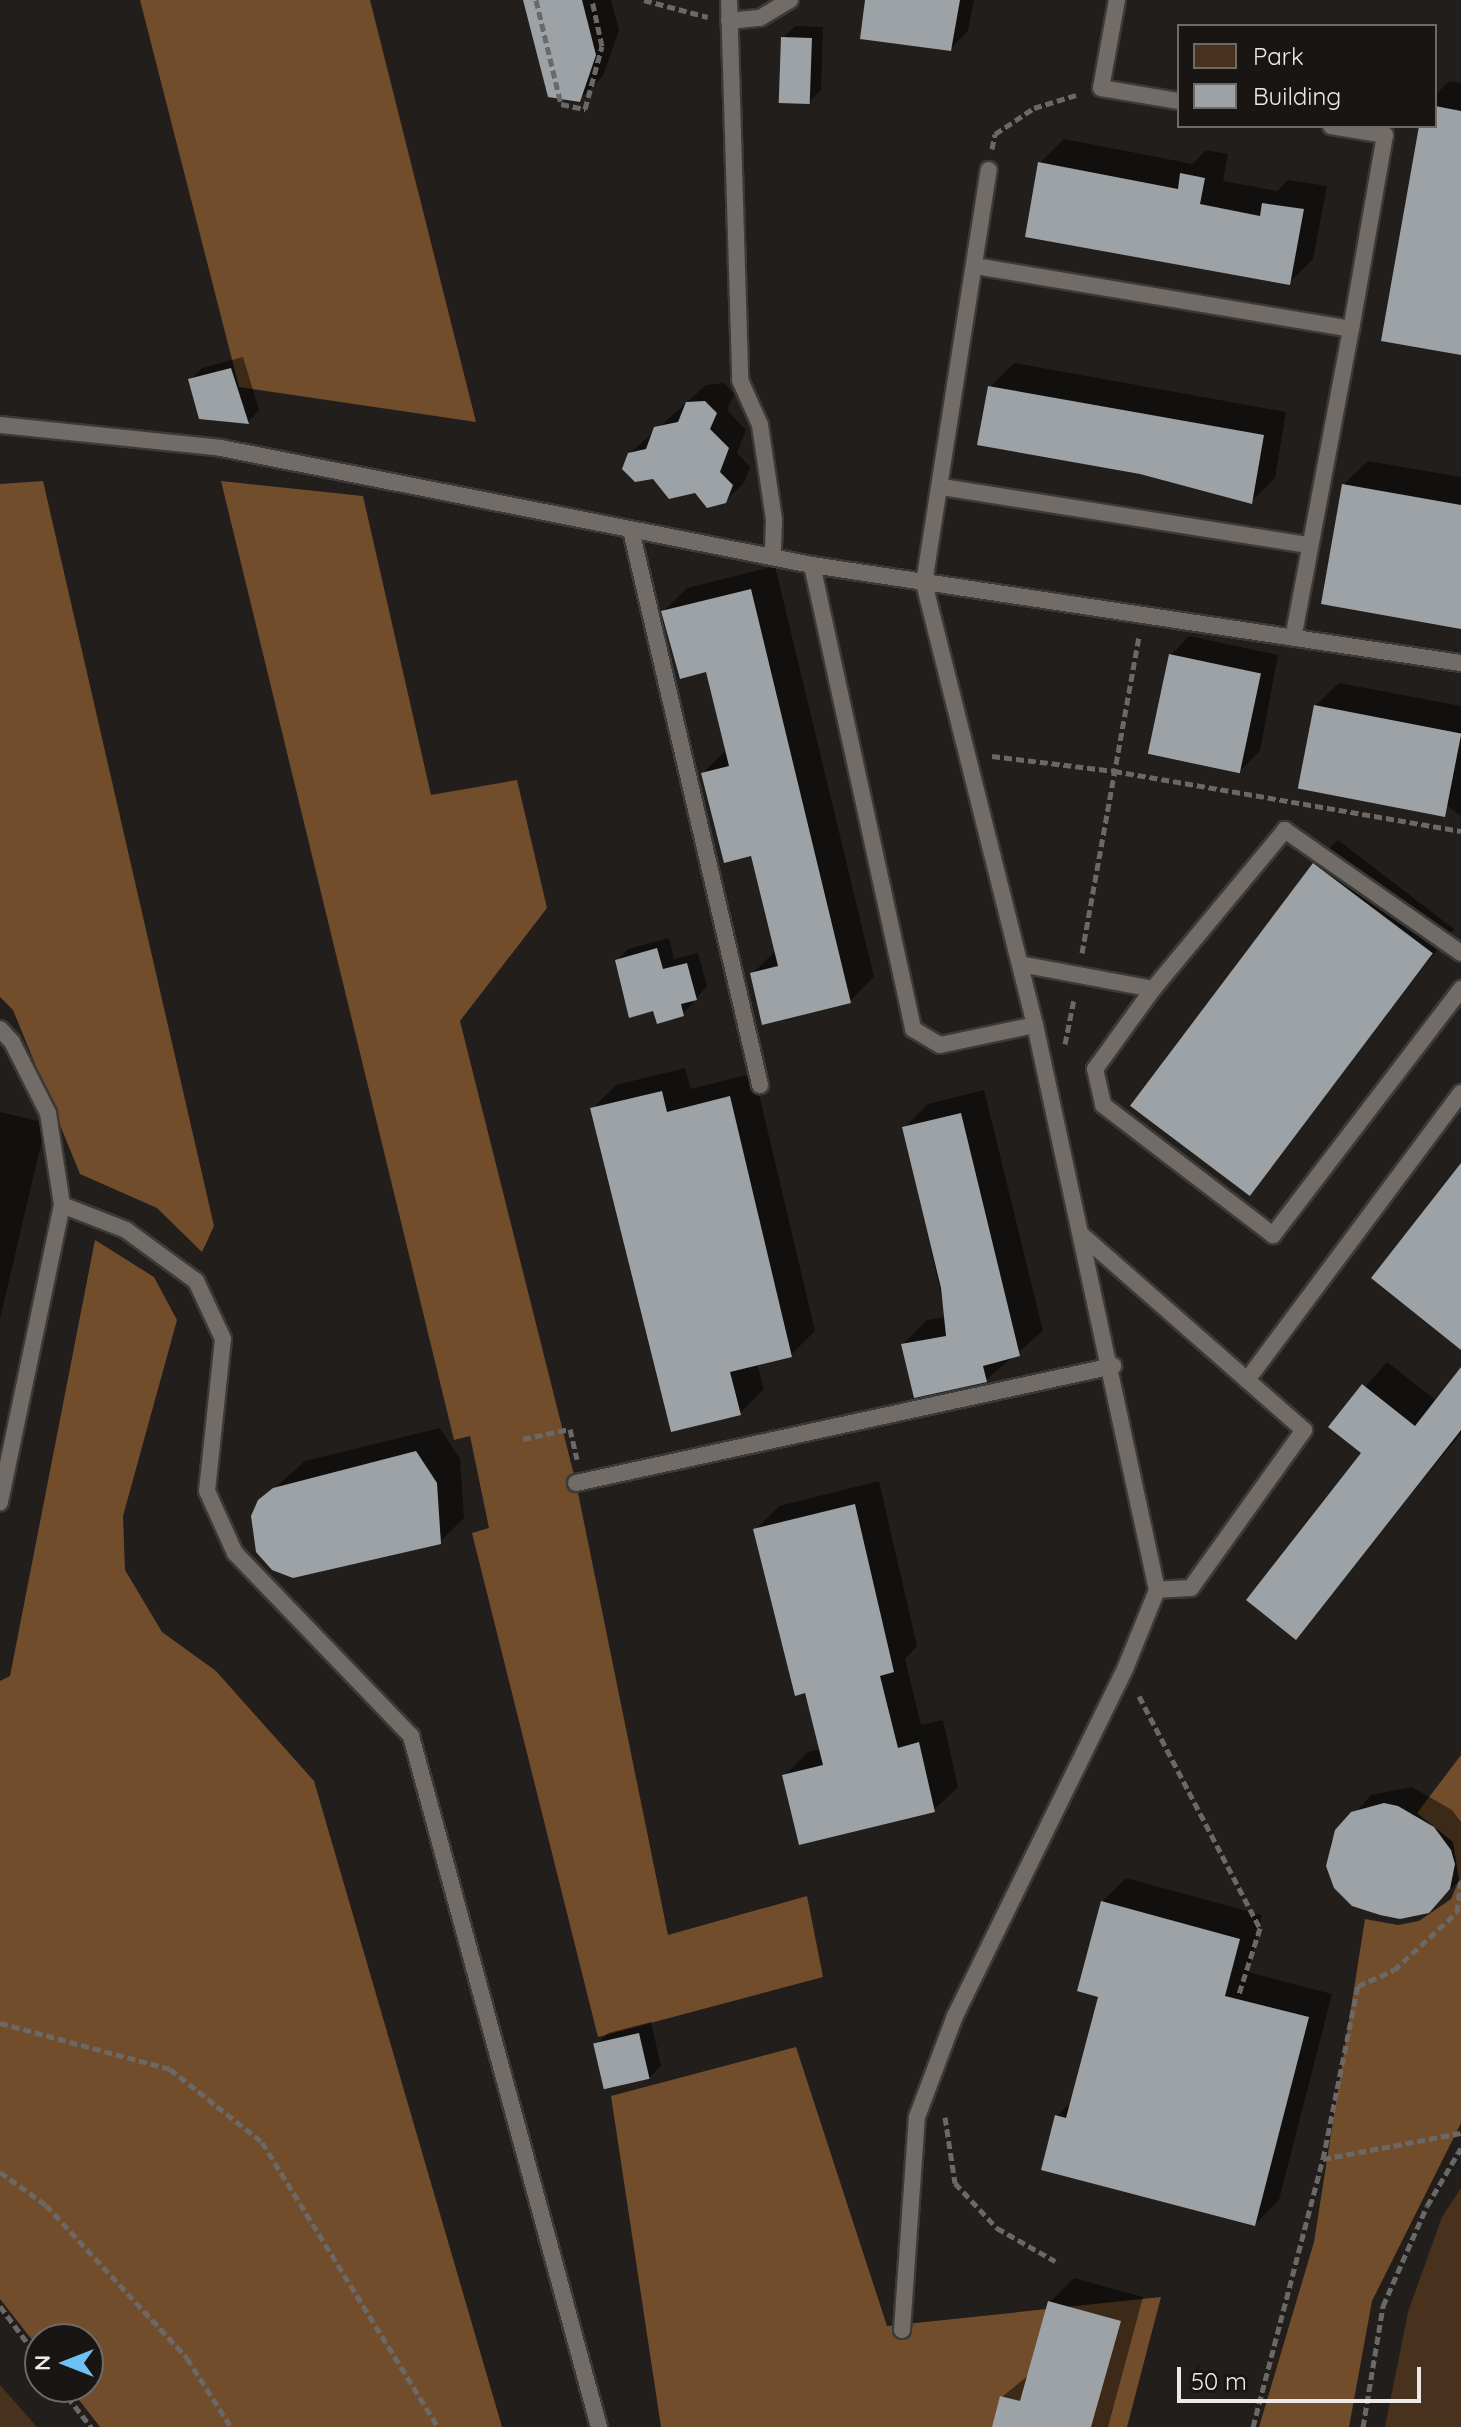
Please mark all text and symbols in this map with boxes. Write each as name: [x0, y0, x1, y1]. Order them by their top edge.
legend: [1177, 24, 1437, 128]
text: Park: [1253, 41, 1304, 71]
text: Building: [1253, 81, 1341, 111]
north arrow: [24, 2323, 104, 2403]
scale bar: [1181, 2351, 1425, 2401]
text: N: [28, 2355, 56, 2371]
text: 50 m: [1191, 2366, 1247, 2396]

